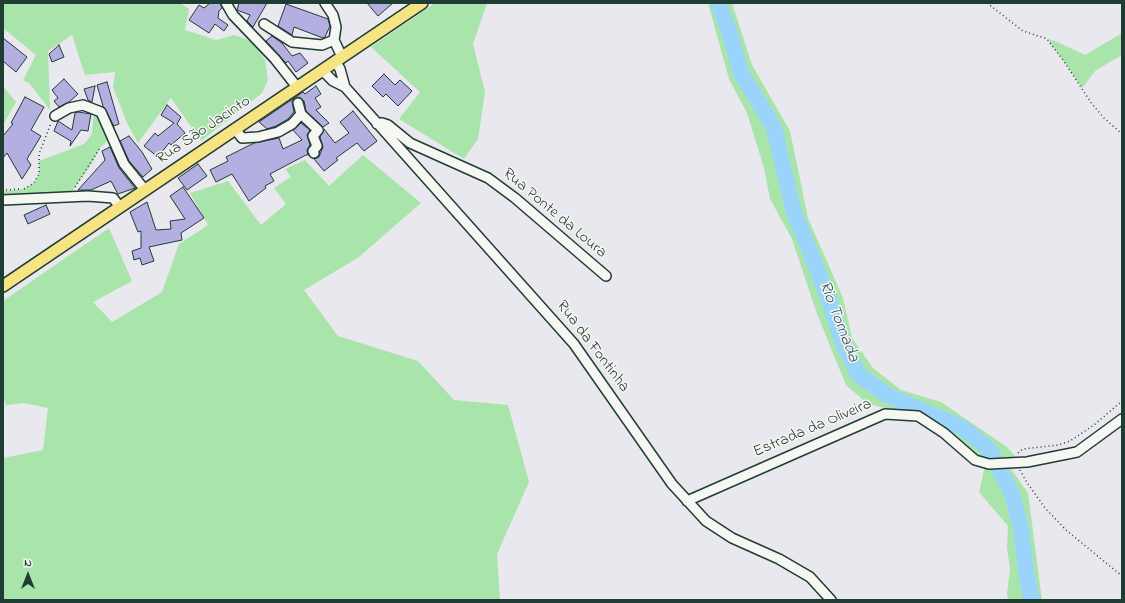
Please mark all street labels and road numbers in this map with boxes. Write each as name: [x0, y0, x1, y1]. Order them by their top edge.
street label: Rua São Jacinto: [153, 92, 255, 170]
street label: Rua Ponte da Loura: [498, 165, 610, 263]
street label: Rua da Fontinha: [551, 297, 633, 397]
street label: Estrada da Oliveira: [751, 395, 875, 463]

